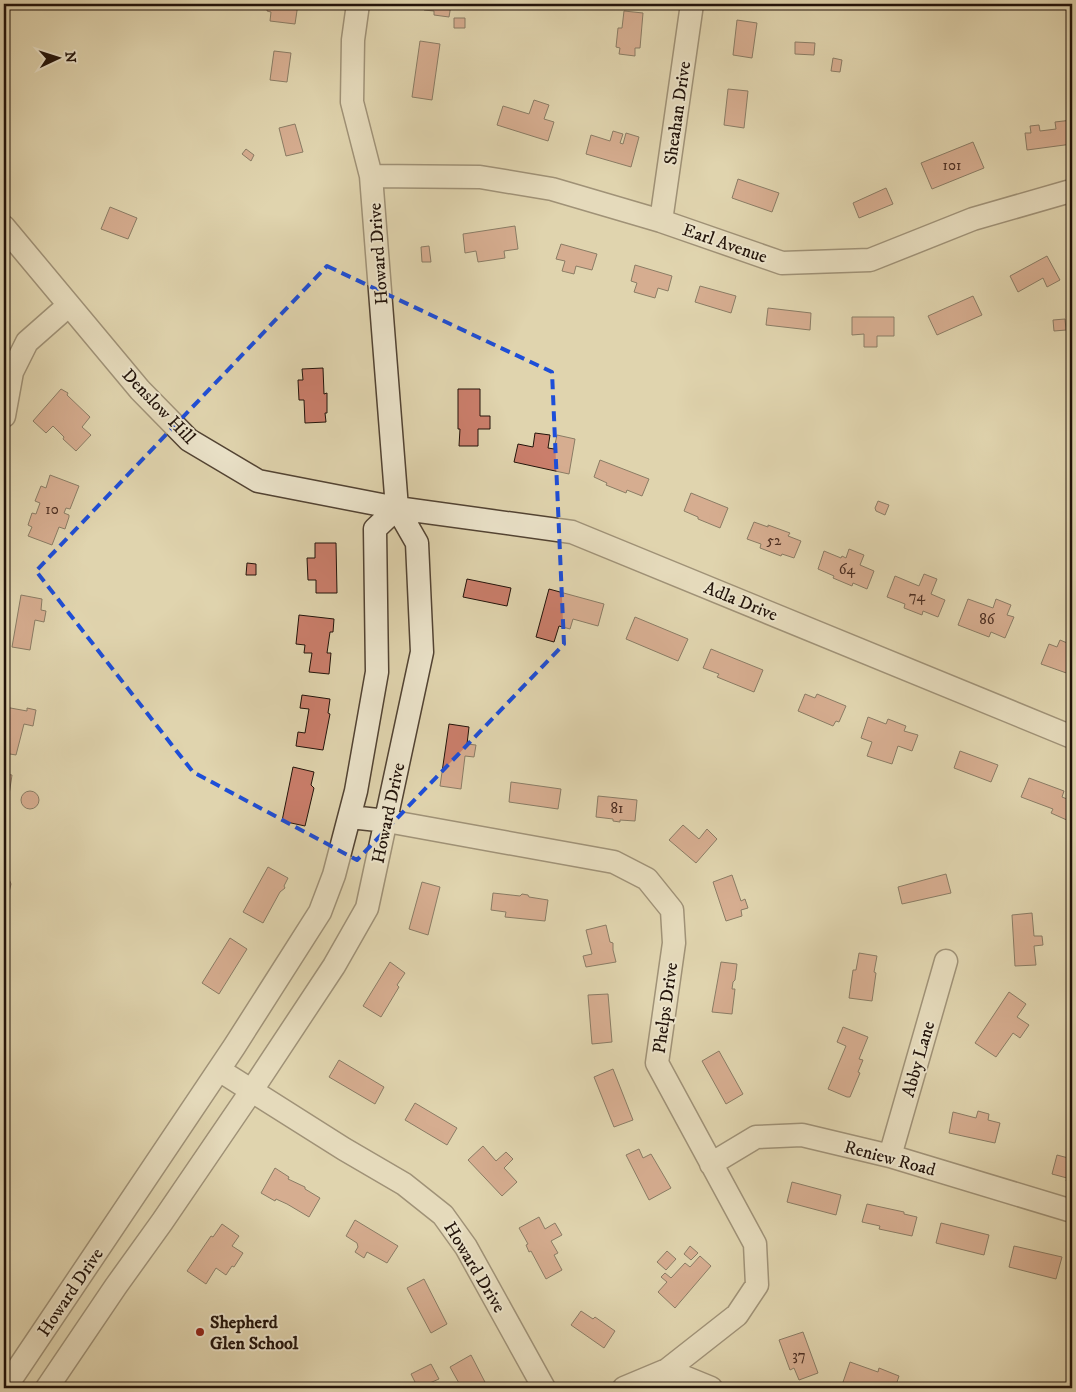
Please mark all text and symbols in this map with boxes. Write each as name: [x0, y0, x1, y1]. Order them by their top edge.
north arrow: [32, 32, 82, 82]
text: N: [61, 51, 79, 64]
street label: Sheahan Drive: [660, 60, 696, 166]
house number: 101: [943, 156, 961, 175]
street label: Howard Drive: [364, 202, 394, 306]
street label: Earl Avenue: [679, 219, 770, 269]
street label: Denslow Hill: [117, 364, 200, 449]
house number: 10: [45, 500, 59, 519]
house number: 52: [767, 531, 782, 550]
house number: 64: [839, 560, 856, 579]
street label: Adla Drive: [701, 577, 781, 627]
house number: 74: [909, 587, 926, 606]
house number: 86: [979, 610, 996, 629]
street label: Howard Drive: [368, 761, 410, 866]
house number: 81: [610, 799, 624, 818]
street label: Phelps Drive: [649, 961, 683, 1055]
street label: Abby Lane: [898, 1019, 940, 1100]
street label: Reniew Road: [842, 1136, 938, 1182]
street label: Howard Drive: [438, 1218, 510, 1317]
street label: Howard Drive: [33, 1244, 109, 1341]
place label: Shepherd Glen School: [210, 1312, 299, 1355]
marker: Shepherd Glen School: [194, 1326, 206, 1338]
house number: 37: [792, 1346, 806, 1365]

